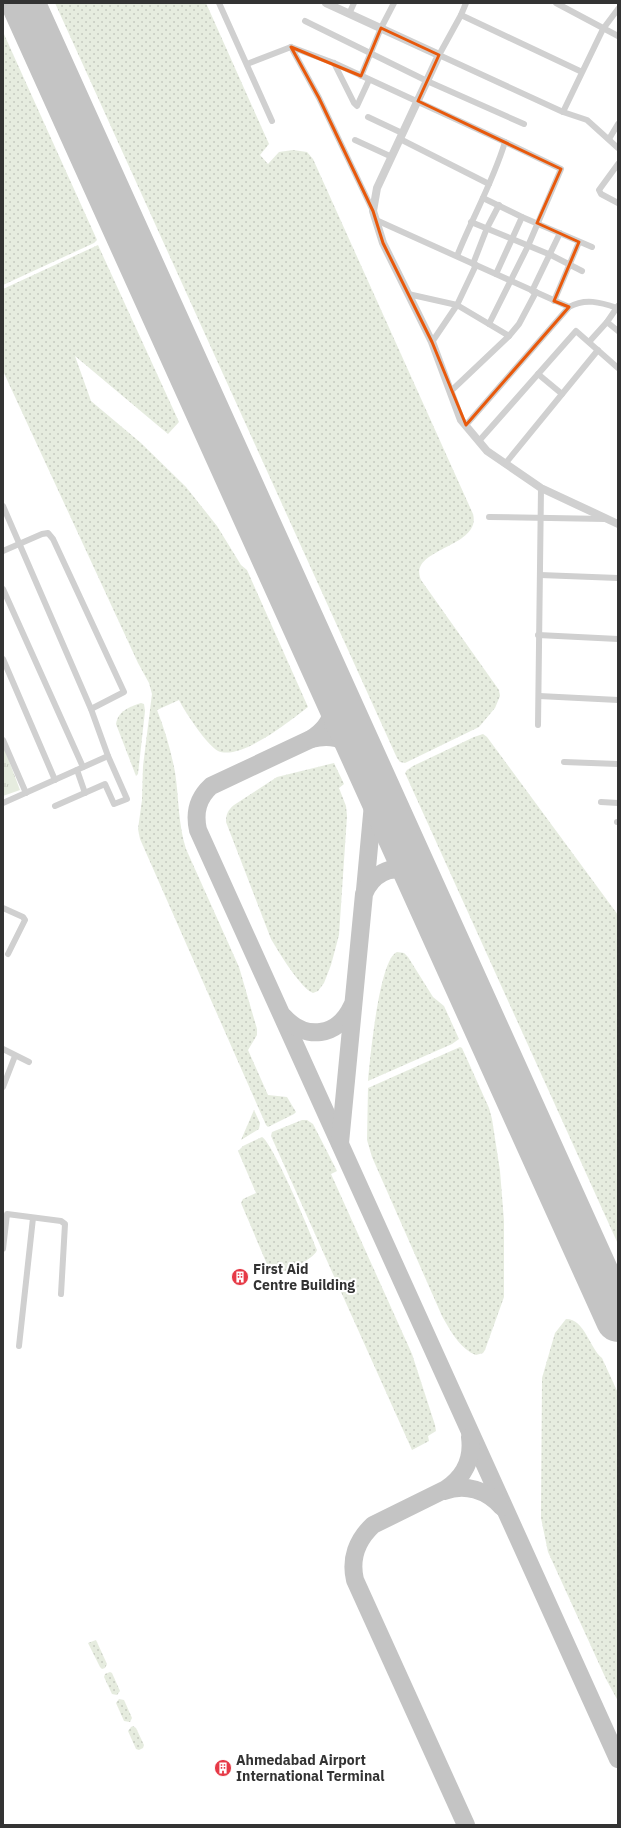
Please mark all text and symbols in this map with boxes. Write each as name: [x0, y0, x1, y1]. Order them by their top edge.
place label: First Aid Centre Building: [253, 1260, 355, 1294]
building icon: First Aid Centre Building: [230, 1267, 250, 1287]
place label: Ahmedabad Airport International Terminal: [236, 1751, 384, 1785]
building icon: Ahmedabad Airport International Terminal: [213, 1758, 233, 1778]

